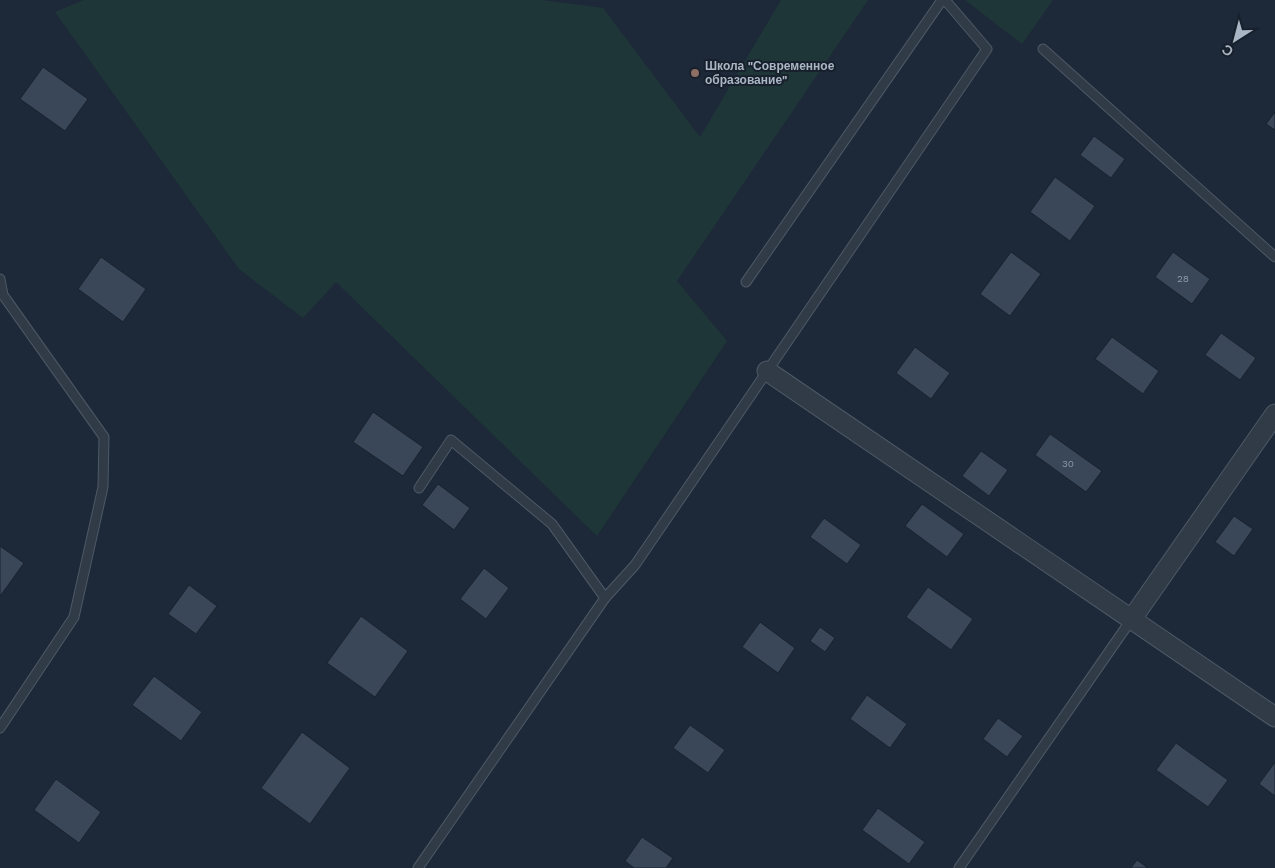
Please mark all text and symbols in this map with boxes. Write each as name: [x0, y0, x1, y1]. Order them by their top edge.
north arrow: [1210, 15, 1260, 65]
text: С: [1219, 41, 1236, 60]
place label: Школа "Современное образование": [705, 59, 835, 87]
marker: Школа "Современное образование": [689, 67, 701, 79]
house number: 28: [1177, 273, 1189, 284]
house number: 30: [1062, 458, 1074, 469]

